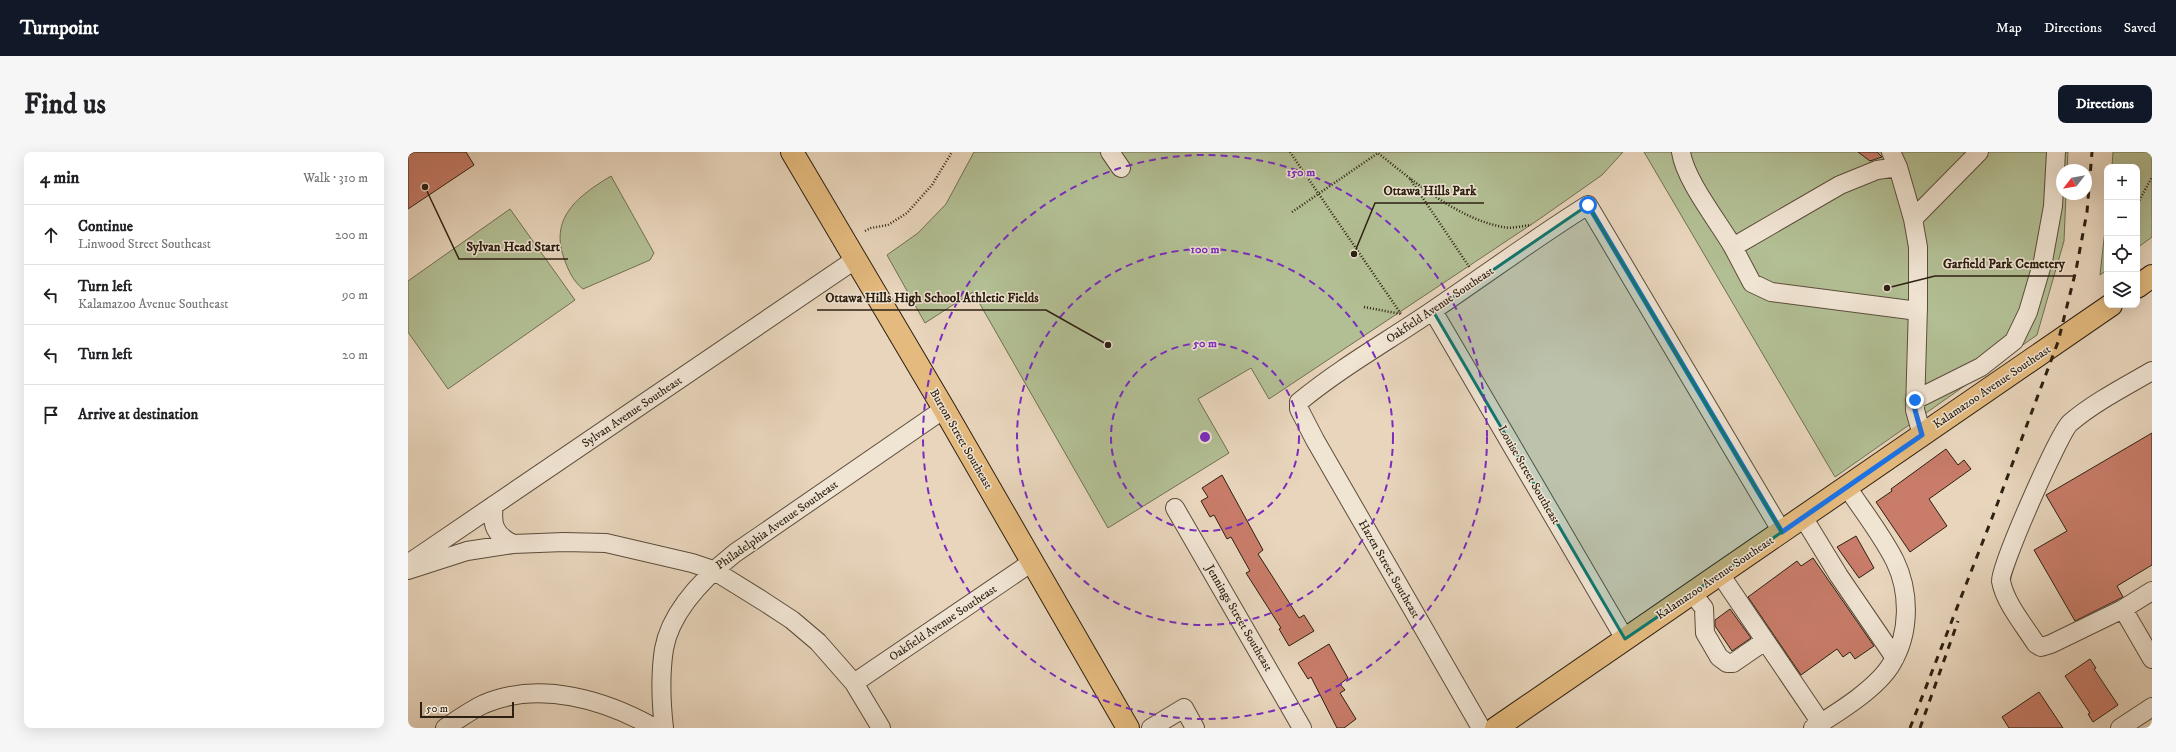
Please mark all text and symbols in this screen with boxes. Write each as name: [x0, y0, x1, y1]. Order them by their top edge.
text: Turnpoint: [20, 17, 99, 40]
text: Map: [1996, 19, 2022, 37]
text: Directions: [2044, 19, 2102, 37]
text: Saved: [2124, 19, 2156, 37]
button: Directions: [2058, 85, 2152, 123]
text: Find us: [24, 87, 106, 122]
north arrow: [2056, 164, 2092, 200]
map controls: [2104, 164, 2140, 308]
button: +: [2104, 164, 2140, 200]
text: 150 m: [1287, 165, 1315, 180]
text: 4 min: [40, 167, 79, 189]
text: Walk · 310 m: [303, 170, 368, 186]
callout: Ottawa Hills Park: [1375, 178, 1484, 203]
text: Ottawa Hills Park: [1383, 183, 1477, 199]
route start: [1579, 196, 1597, 214]
button: −: [2104, 200, 2140, 236]
text: Continue: [78, 217, 133, 236]
icon: ahead: [40, 224, 62, 246]
text: 200 m: [335, 227, 368, 243]
callout: Sylvan Head Start: [459, 234, 568, 259]
text: Linwood Street Southeast: [78, 236, 211, 252]
button: locate: [2104, 236, 2140, 272]
text: Sylvan Head Start: [466, 239, 561, 256]
text: 100 m: [1191, 242, 1219, 257]
callout: Garfield Park Cemetery: [1935, 251, 2073, 276]
text: Garfield Park Cemetery: [1943, 256, 2066, 273]
street label: Oakfield Avenue Southeast: [1383, 263, 1497, 347]
button: layers: [2104, 272, 2140, 308]
text: Turn left: [78, 277, 132, 296]
icon: left: [40, 284, 62, 306]
callout: Ottawa Hills High School Athletic Fields: [817, 285, 1046, 310]
text: 90 m: [342, 287, 368, 303]
text: Ottawa Hills High School Athletic Fields: [825, 290, 1039, 307]
text: Kalamazoo Avenue Southeast: [78, 296, 228, 312]
text: 50 m: [1192, 336, 1217, 351]
street label: Kalamazoo Avenue Southeast: [1930, 342, 2054, 432]
icon: left: [40, 344, 62, 366]
text: Turn left: [78, 345, 132, 364]
text: 20 m: [342, 347, 368, 363]
street label: Sylvan Avenue Southeast: [579, 373, 685, 451]
street label: Burton Street Southeast: [926, 386, 996, 492]
route end: [1906, 391, 1924, 409]
icon: arrive: [40, 404, 62, 426]
text: Arrive at destination: [78, 405, 198, 424]
street label: Louise Street Southeast: [1495, 423, 1564, 527]
centre of rings: [1198, 430, 1212, 444]
street label: Philadelphia Avenue Southeast: [713, 477, 841, 573]
street label: Hazen Street Southeast: [1355, 517, 1423, 621]
street label: Kalamazoo Avenue Southeast: [1653, 533, 1777, 623]
street label: Jennings Street Southeast: [1202, 561, 1276, 674]
street label: Oakfield Avenue Southeast: [886, 581, 1000, 665]
scale bar: [420, 700, 514, 719]
text: 50 m: [426, 702, 448, 716]

